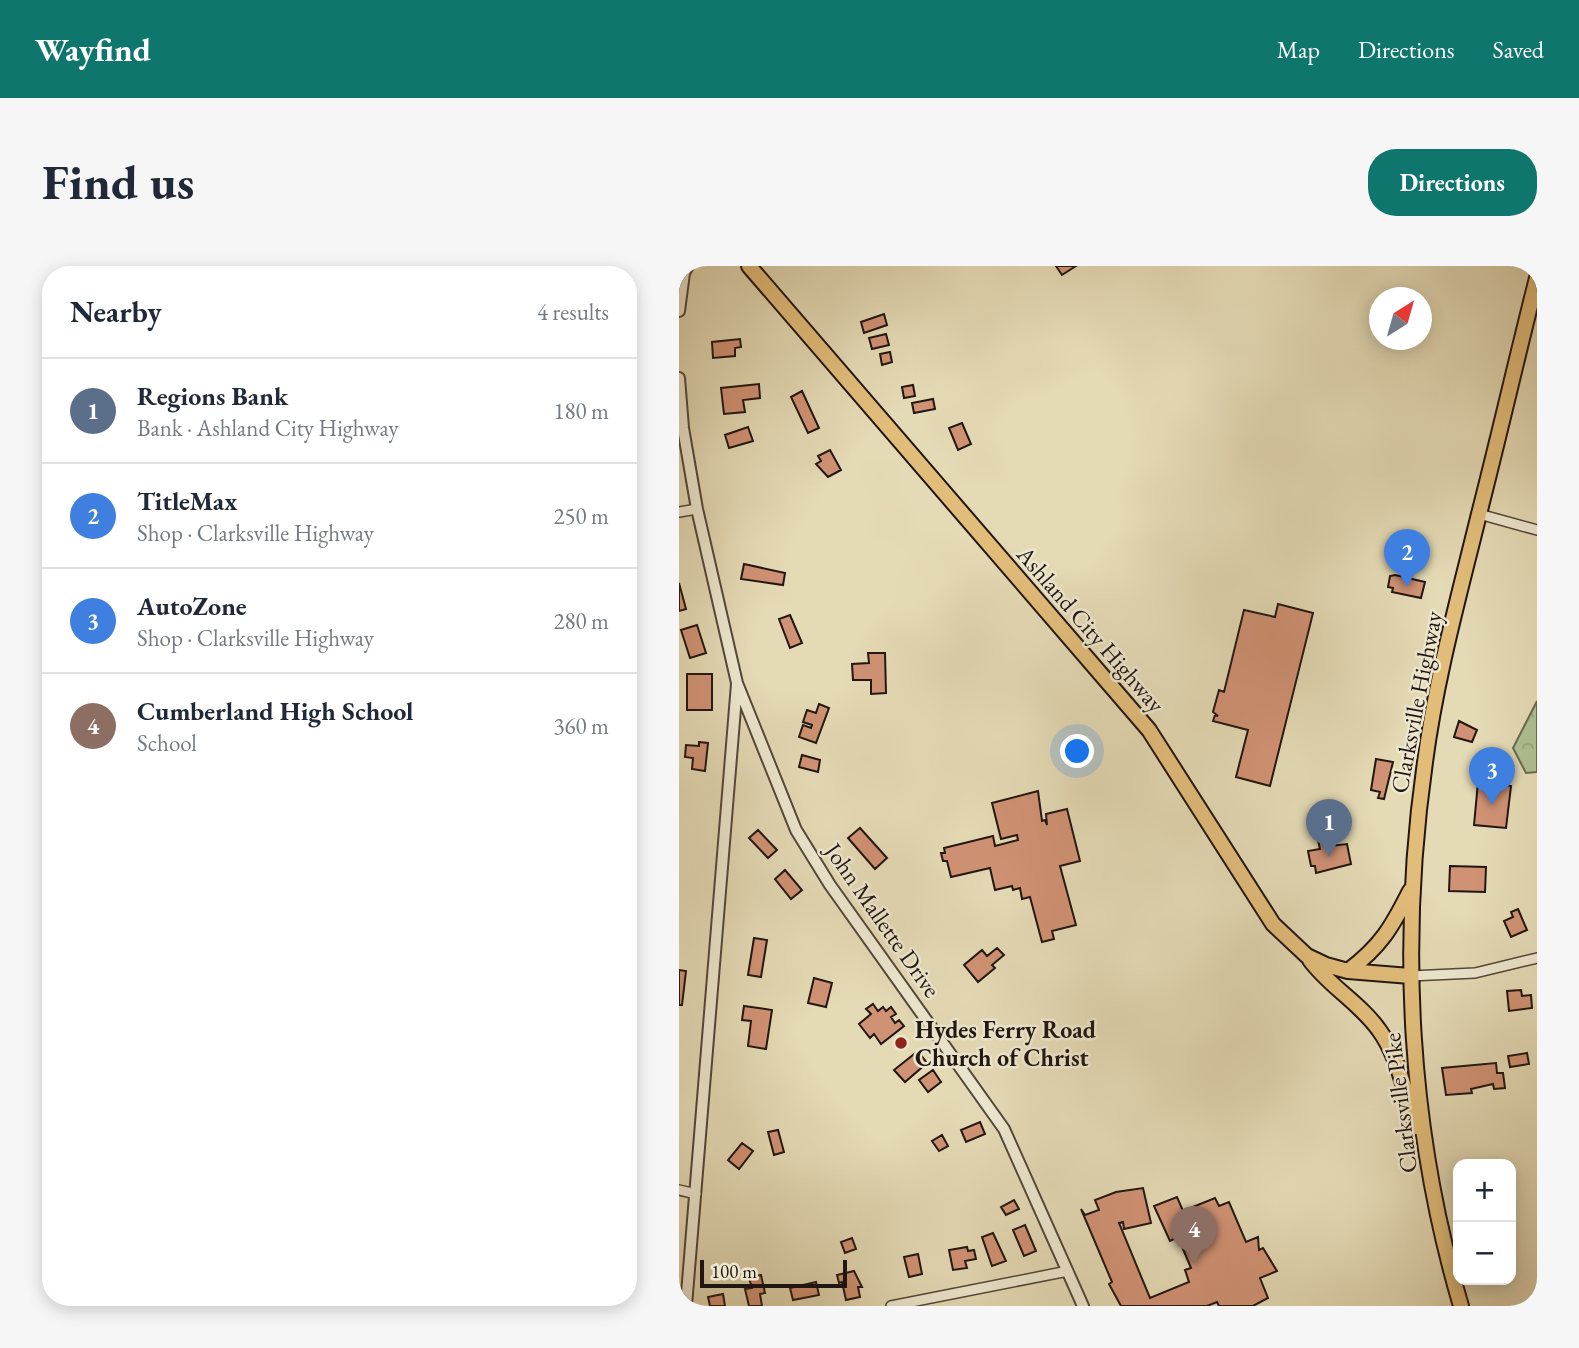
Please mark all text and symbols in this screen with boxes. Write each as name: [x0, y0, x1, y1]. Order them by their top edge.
text: Wayfind: [35, 28, 151, 71]
text: Map: [1277, 34, 1320, 65]
text: Directions: [1358, 34, 1455, 65]
text: Saved: [1493, 34, 1544, 65]
button: Directions: [1368, 149, 1537, 216]
text: Find us: [42, 150, 194, 214]
north arrow: [1369, 287, 1432, 350]
text: Nearby: [70, 292, 162, 331]
text: 4 results: [537, 297, 609, 327]
text: Regions Bank: [137, 379, 288, 413]
text: 1: [87, 396, 99, 426]
text: 180 m: [553, 396, 609, 426]
text: Bank · Ashland City Highway: [137, 413, 399, 443]
text: TitleMax: [137, 484, 237, 518]
text: 2: [87, 501, 99, 531]
text: 250 m: [553, 501, 609, 531]
text: Shop · Clarksville Highway: [137, 518, 374, 548]
pin: 2: [1384, 529, 1430, 587]
street label: Ashland City Highway: [1009, 538, 1172, 719]
text: AutoZone: [137, 589, 247, 623]
text: 3: [87, 606, 99, 636]
text: 280 m: [553, 606, 609, 636]
street label: Clarksville Highway: [1383, 608, 1449, 796]
text: Shop · Clarksville Highway: [137, 623, 374, 653]
text: Cumberland High School: [137, 694, 413, 728]
text: 4: [87, 711, 99, 741]
text: 360 m: [553, 711, 609, 741]
text: School: [137, 728, 197, 758]
your location: [1060, 734, 1094, 768]
pin: 3: [1469, 747, 1515, 805]
pin: 1: [1306, 799, 1352, 857]
street label: John Mallette Drive: [817, 835, 948, 1003]
place label: Hydes Ferry Road Church of Christ: [915, 1014, 1097, 1073]
street label: Clarksville Pike: [1376, 1031, 1424, 1175]
marker: Hydes Ferry Road Church of Christ: [893, 1035, 909, 1051]
map controls: [1453, 1159, 1516, 1285]
button: +: [1453, 1159, 1516, 1222]
pin: 4: [1171, 1206, 1217, 1264]
button: −: [1453, 1222, 1516, 1285]
scale bar: [700, 1257, 847, 1289]
text: 100 m: [711, 1259, 757, 1284]

